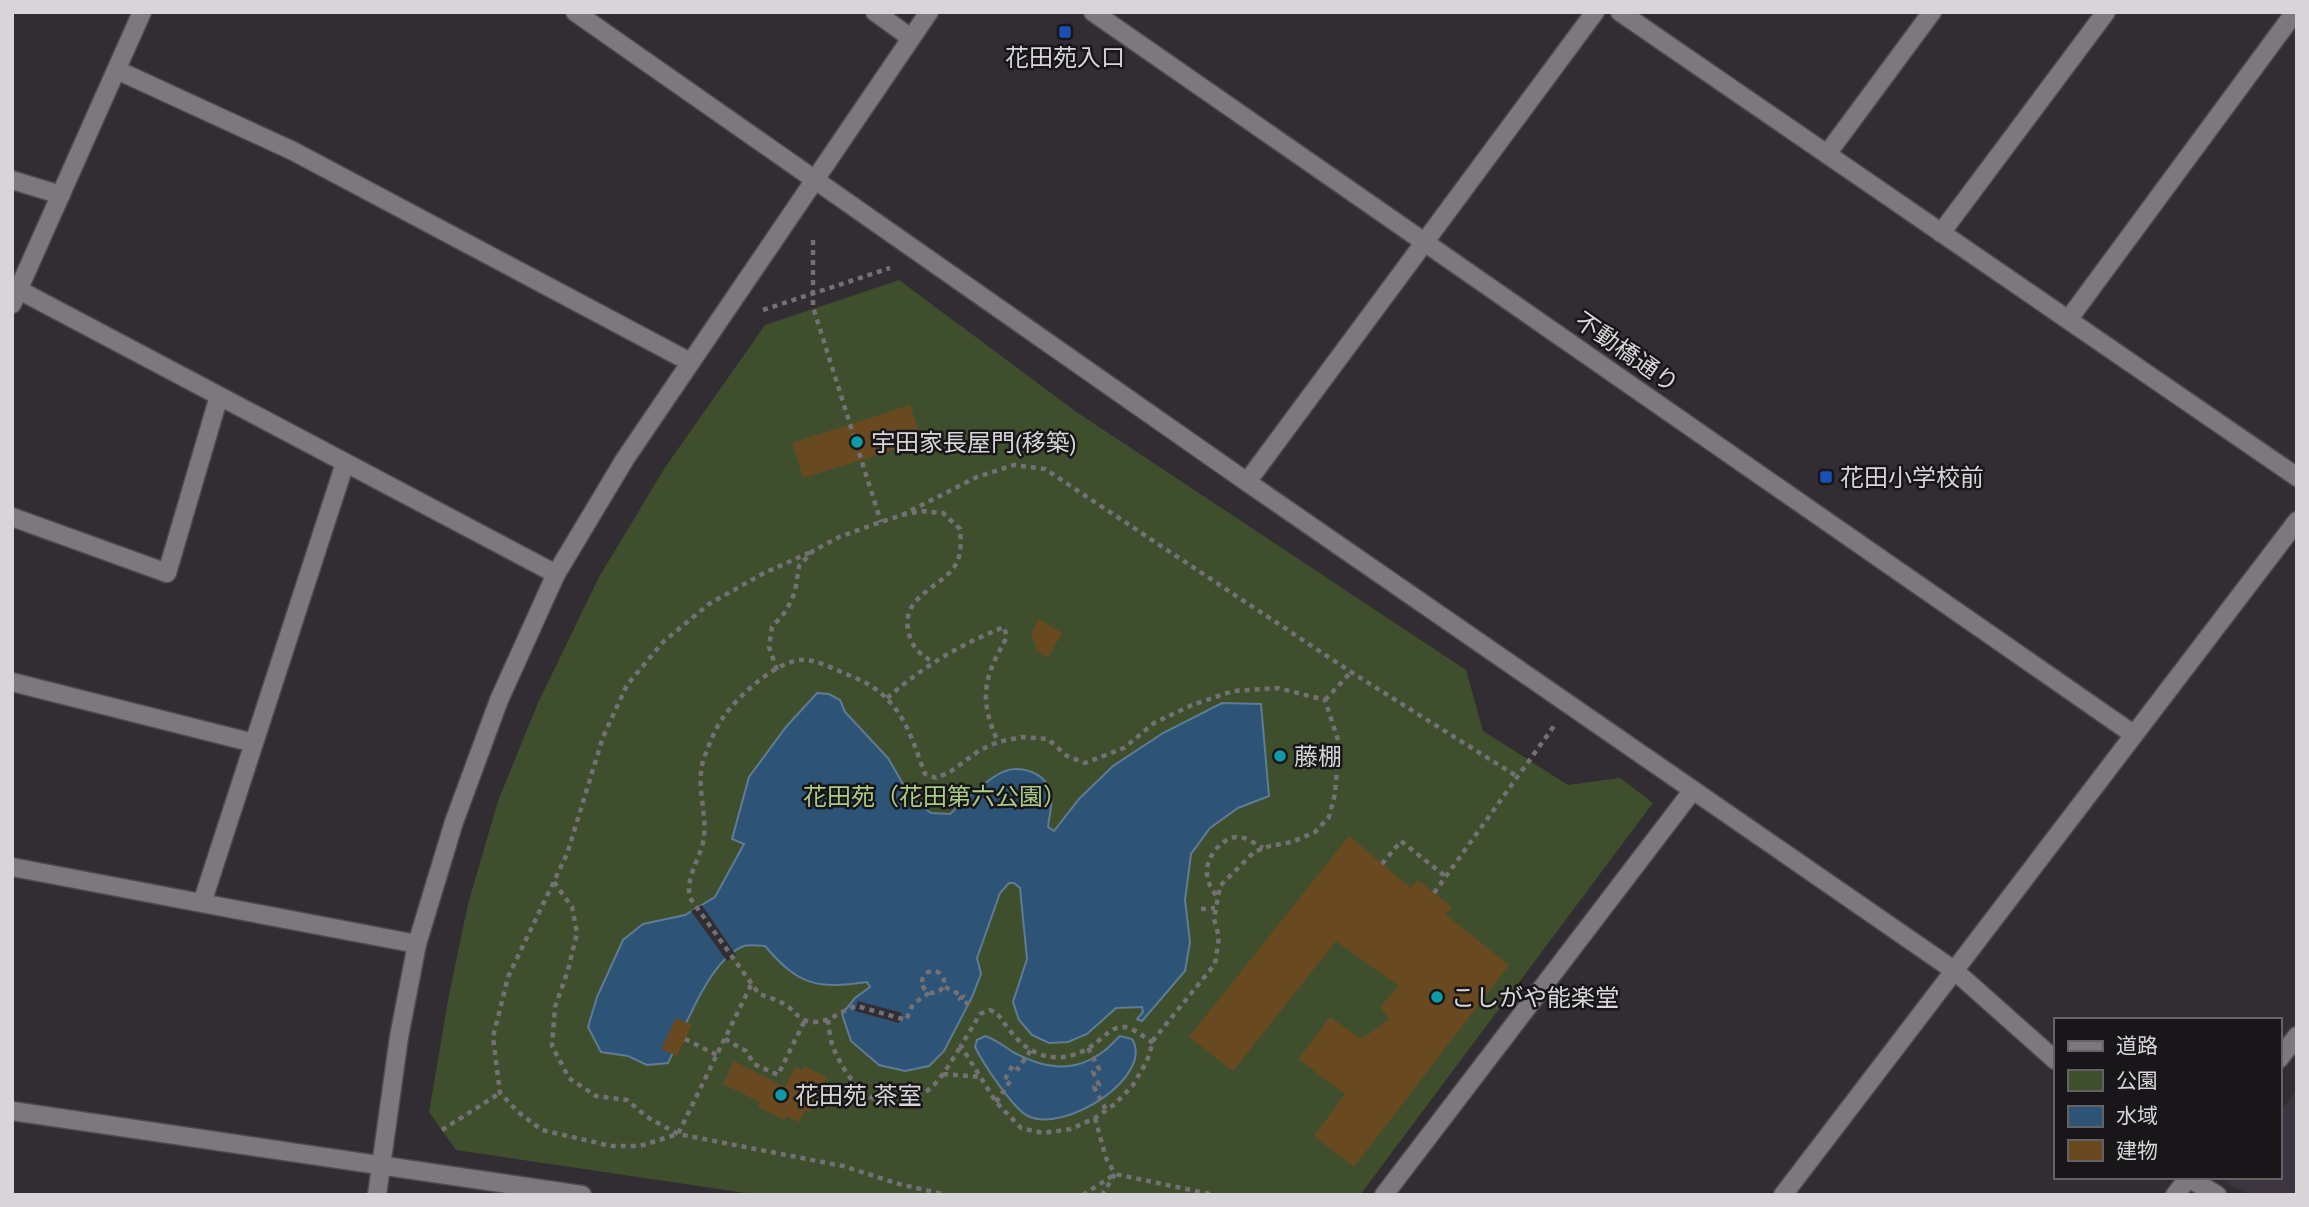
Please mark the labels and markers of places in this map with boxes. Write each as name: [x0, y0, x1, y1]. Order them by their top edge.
marker: 花田苑入口: [1057, 24, 1073, 40]
place label: 花田苑入口: [1005, 42, 1125, 73]
place label: 宇田家長屋門(移築): [871, 427, 1076, 458]
marker: 宇田家長屋門(移築): [849, 434, 865, 450]
place label: 花田小学校前: [1840, 462, 1984, 493]
marker: 花田小学校前: [1818, 469, 1834, 485]
place label: 藤棚: [1294, 741, 1342, 772]
marker: 藤棚: [1272, 748, 1288, 764]
place label: こしがや能楽堂: [1451, 982, 1619, 1013]
marker: こしがや能楽堂: [1429, 989, 1445, 1005]
place label: 花田苑 茶室: [795, 1080, 921, 1111]
marker: 花田苑 茶室: [773, 1087, 789, 1103]

